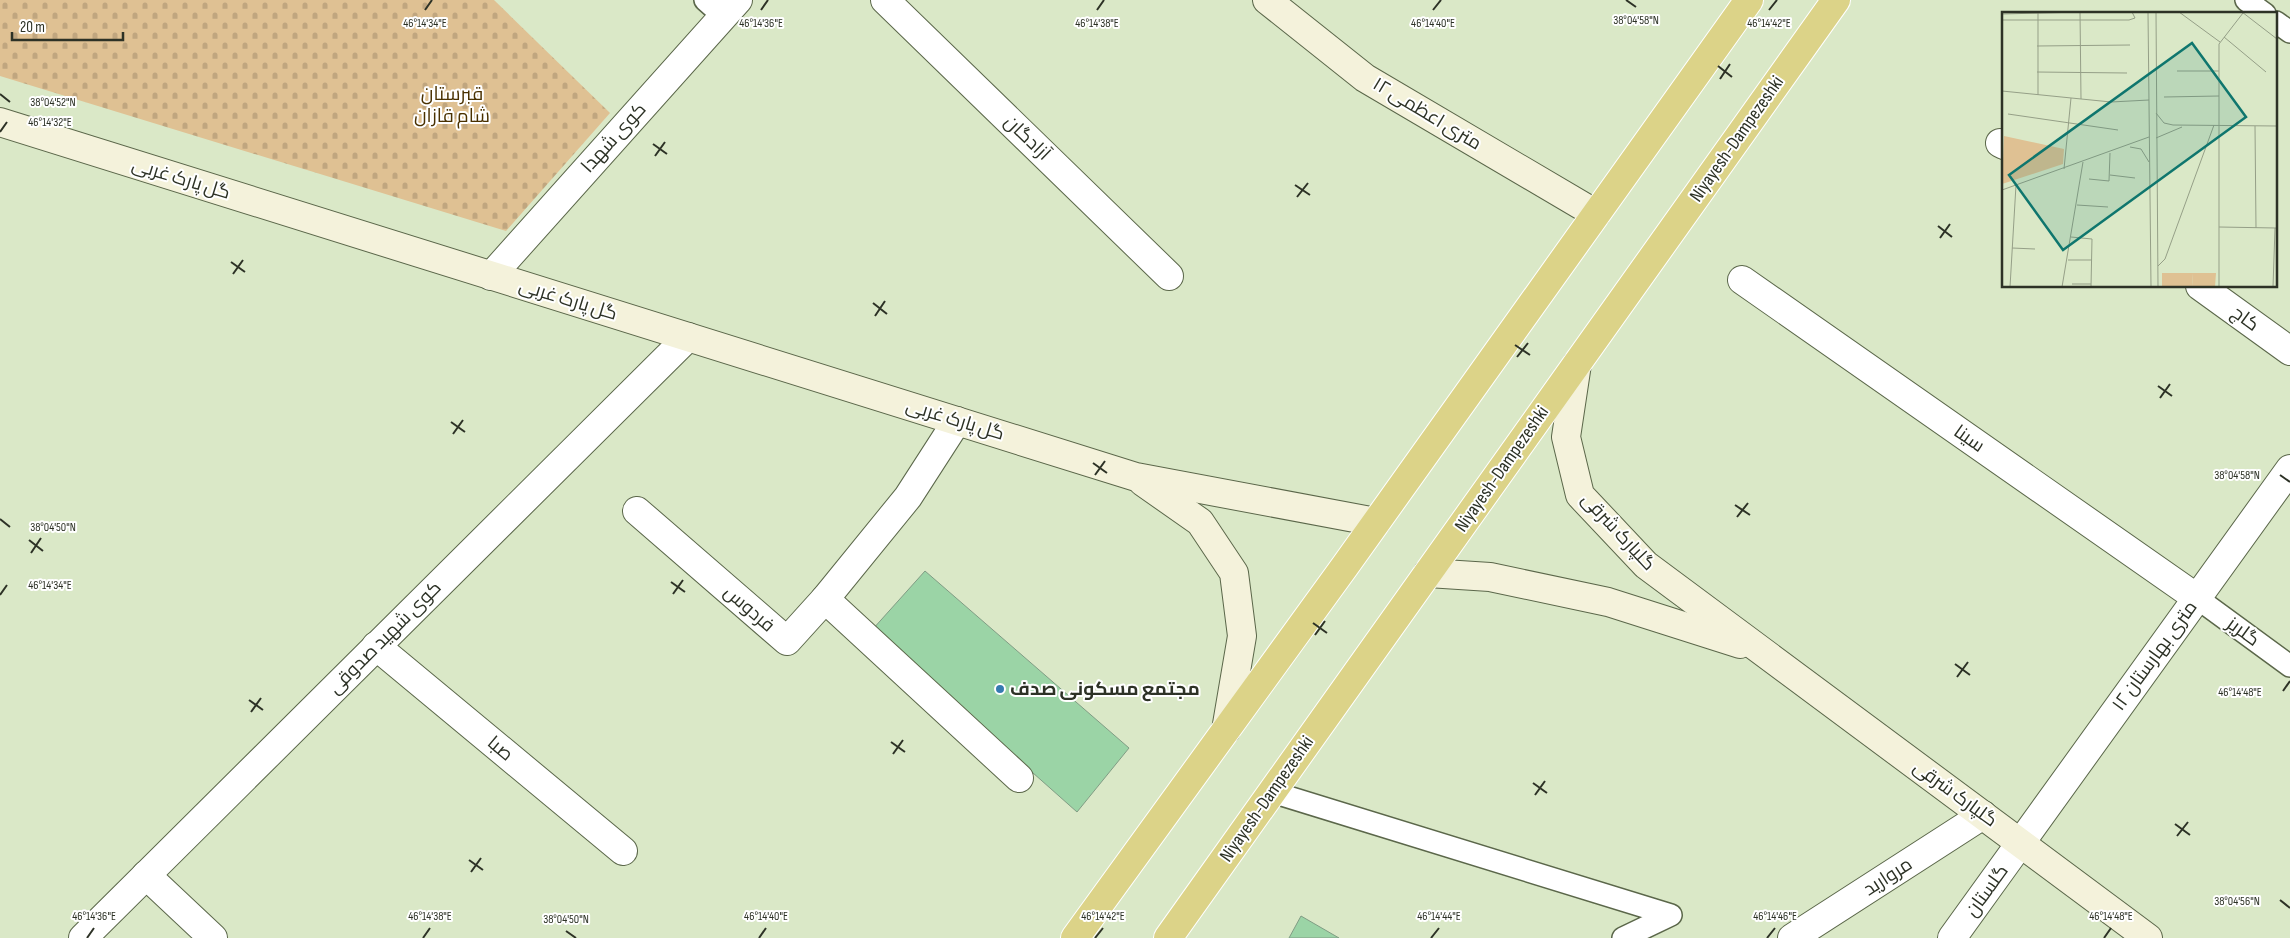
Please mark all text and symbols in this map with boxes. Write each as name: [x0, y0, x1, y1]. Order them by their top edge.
scale bar: [12, 10, 124, 42]
inset map: [2002, 12, 2278, 288]
text: 38°04'58"N: [1613, 13, 1659, 28]
text: 46°14'34"E: [403, 16, 447, 31]
text: 46°14'36"E: [739, 16, 783, 31]
text: 46°14'38"E: [1075, 16, 1119, 31]
text: 46°14'40"E: [1411, 16, 1455, 31]
text: 46°14'42"E: [1747, 16, 1791, 31]
text: 20 m: [20, 18, 45, 37]
street label: Niyayesh-Dampezeshki: [1685, 72, 1789, 206]
street label: ۱۲ متری اعظمی: [1369, 73, 1485, 155]
park label: قبرستان شام قازان: [414, 83, 490, 129]
text: 38°04'52"N: [30, 95, 76, 110]
street label: کوی شهدا: [577, 98, 651, 178]
street label: آزادگان: [999, 110, 1055, 166]
text: 46°14'32"E: [28, 115, 72, 130]
street label: گل پارک غربی: [129, 153, 233, 205]
street label: گل پارک غربی: [516, 274, 620, 326]
street label: کاج: [2226, 301, 2263, 337]
street label: گل پارک غربی: [903, 394, 1007, 446]
street label: Niyayesh-Dampezeshki: [1450, 402, 1554, 536]
street label: سینا: [1949, 420, 1989, 458]
text: 38°04'58"N: [2214, 468, 2260, 483]
street label: گلپارک شرقی: [1576, 488, 1660, 576]
text: 38°04'50"N: [30, 520, 76, 535]
street label: کوی شهید صدوقی: [324, 577, 446, 699]
text: 46°14'34"E: [28, 578, 72, 593]
street label: فردوس: [719, 581, 779, 637]
street label: ۱۲ متری بهارستان: [2107, 597, 2203, 715]
street label: گلریز: [2221, 612, 2264, 652]
place label: مجتمع مسکونی صدف: [1010, 678, 1200, 702]
marker: مجتمع مسکونی صدف: [994, 683, 1006, 695]
text: 46°14'48"E: [2218, 685, 2262, 700]
street label: صبا: [482, 732, 518, 766]
street label: Niyayesh-Dampezeshki: [1215, 732, 1319, 866]
street label: گلپارک شرقی: [1908, 756, 2002, 832]
street label: مروارید: [1859, 853, 1917, 901]
street label: گلستان: [1960, 860, 2014, 922]
text: 38°04'56"N: [2214, 894, 2260, 909]
text: 46°14'36"E: [72, 909, 116, 924]
text: 46°14'38"E: [408, 909, 452, 924]
text: 46°14'40"E: [744, 909, 788, 924]
text: 46°14'42"E: [1081, 909, 1125, 924]
text: 46°14'44"E: [1417, 909, 1461, 924]
text: 46°14'46"E: [1753, 909, 1797, 924]
text: 46°14'48"E: [2089, 909, 2133, 924]
text: 38°04'50"N: [543, 912, 589, 927]

